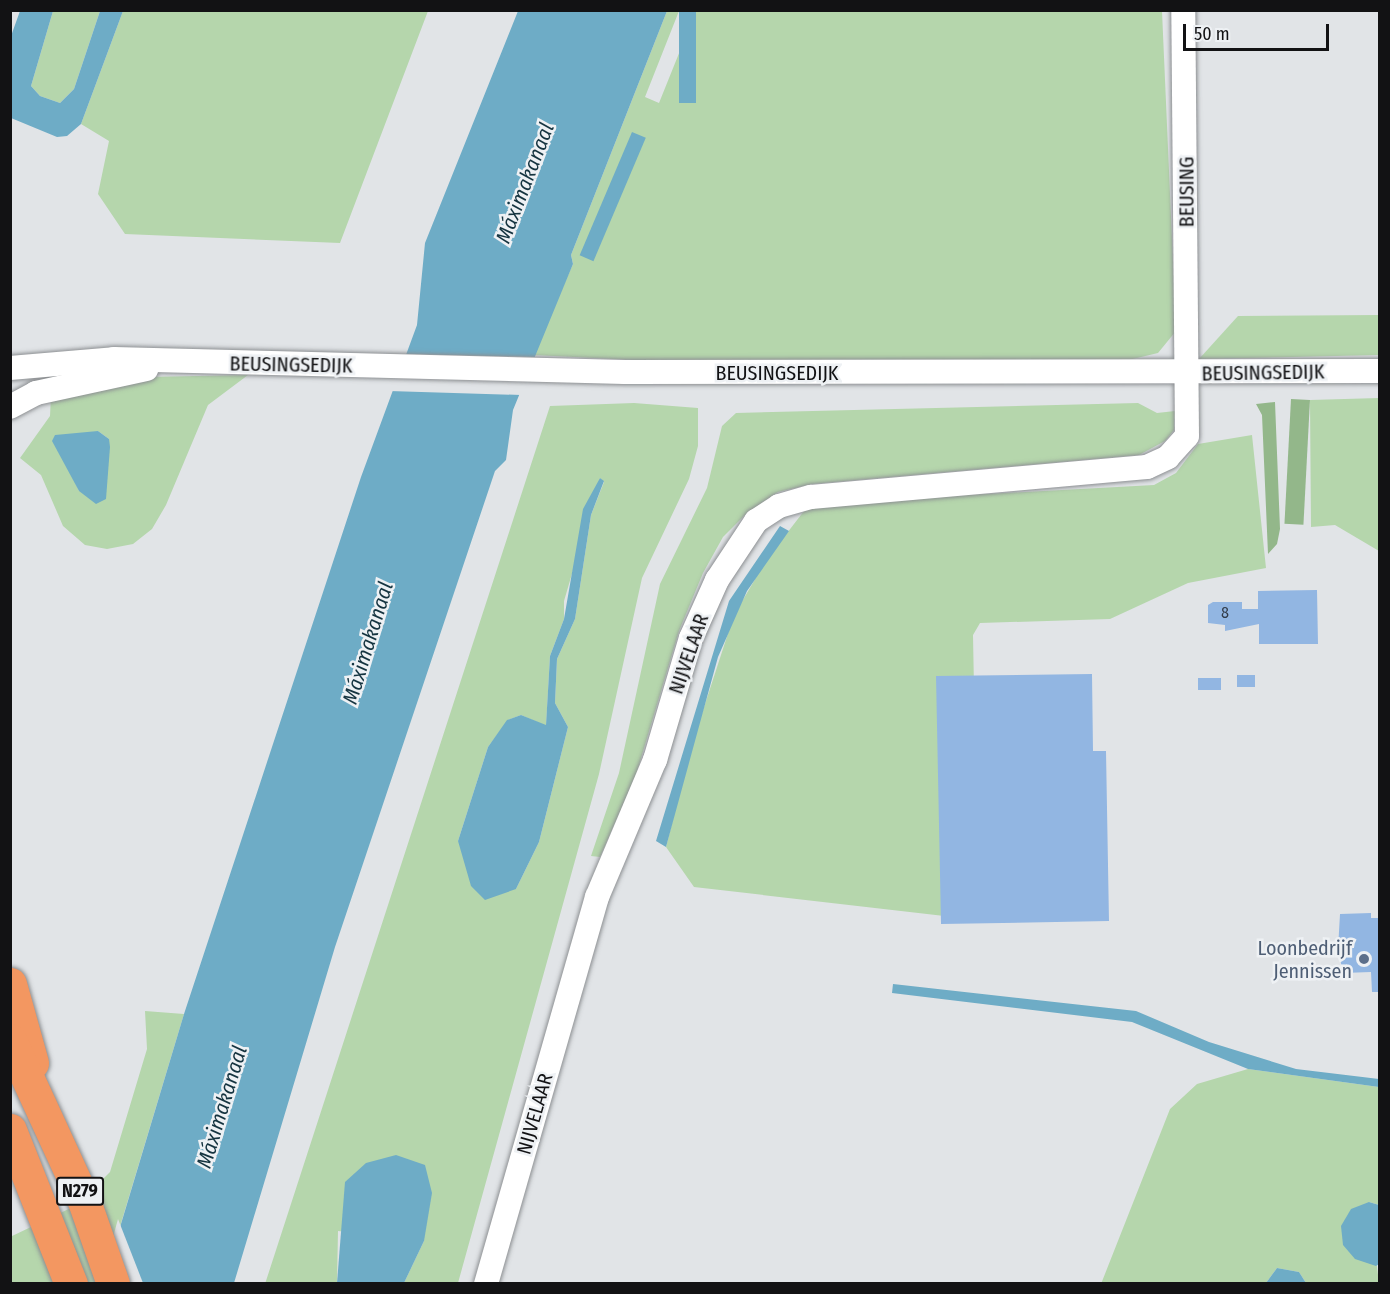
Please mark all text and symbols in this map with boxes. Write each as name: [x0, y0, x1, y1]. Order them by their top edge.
scale bar: [1186, 12, 1332, 50]
text: 50 m: [1194, 23, 1230, 45]
water label: Máximakanaal: [491, 119, 559, 247]
street label: BEUSING: [1175, 157, 1199, 227]
street label: BEUSINGSEDIJK: [229, 352, 353, 378]
street label: BEUSINGSEDIJK: [1201, 360, 1325, 386]
street label: BEUSINGSEDIJK: [716, 361, 838, 385]
water label: Máximakanaal: [337, 579, 399, 707]
house number: 8: [1221, 603, 1229, 623]
street label: NIJVELAAR: [664, 611, 714, 697]
place label: Loonbedrijf Jennissen: [1258, 936, 1352, 983]
marker: Loonbedrijf Jennissen: [1357, 952, 1371, 966]
water label: Máximakanaal: [191, 1043, 253, 1171]
street label: NIJVELAAR: [512, 1071, 558, 1157]
road number: N279: [56, 1176, 104, 1206]

